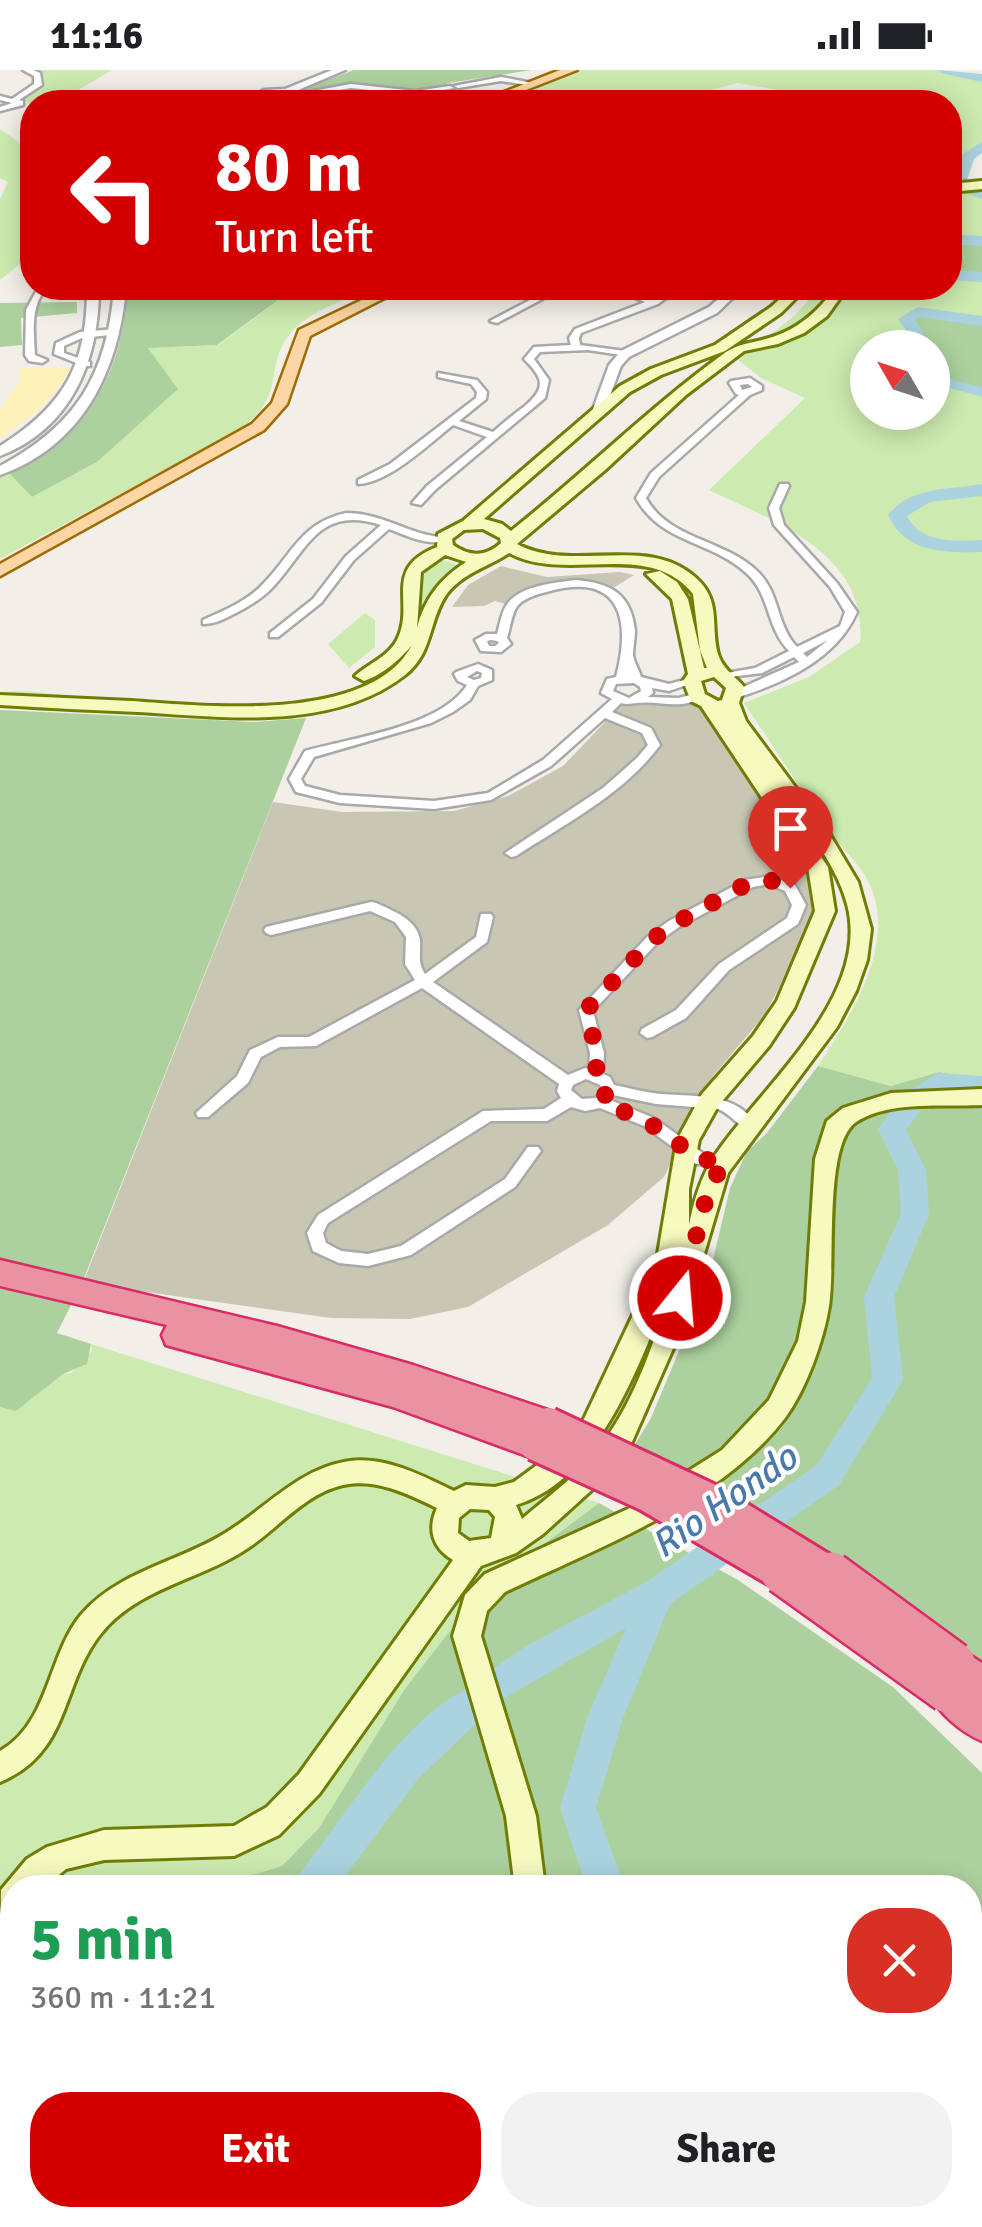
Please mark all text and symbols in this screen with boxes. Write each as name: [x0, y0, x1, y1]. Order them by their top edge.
text: 11:16: [50, 12, 143, 59]
text: 80 m: [215, 124, 363, 210]
icon: left: [50, 130, 180, 260]
text: Turn left: [215, 210, 374, 265]
north arrow: [850, 330, 950, 430]
map controls: [850, 330, 950, 430]
pin: [748, 786, 833, 889]
icon: arrive: [763, 801, 818, 856]
position arrow: [628, 1246, 732, 1350]
water label: Rio Hondo: [642, 1433, 808, 1568]
text: 5 min: [30, 1903, 175, 1977]
button: close: [847, 1908, 952, 2013]
text: 360 m · 11:21: [30, 1978, 216, 2017]
button: Exit: [30, 2092, 481, 2207]
button: Share: [501, 2092, 952, 2207]

